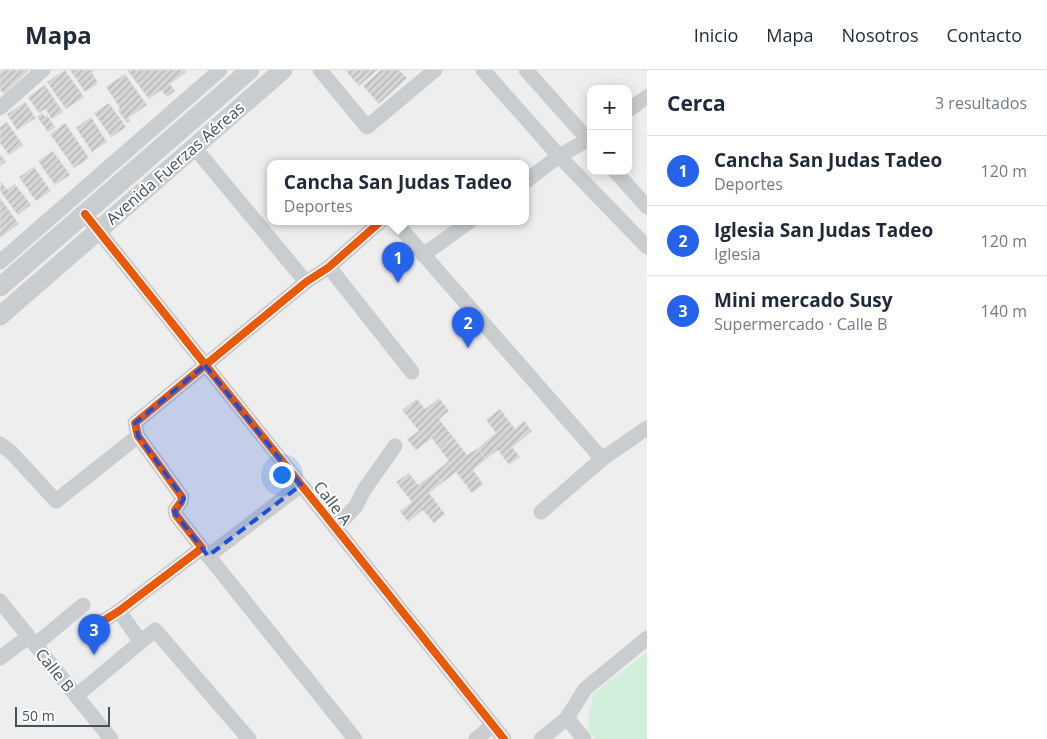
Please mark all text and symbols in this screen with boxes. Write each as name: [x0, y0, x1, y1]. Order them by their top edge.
text: Mapa: [25, 18, 92, 51]
text: Inicio: [694, 23, 738, 47]
text: Mapa: [766, 23, 814, 47]
text: Nosotros: [842, 23, 919, 47]
text: Contacto: [947, 23, 1022, 47]
map controls: [587, 85, 632, 175]
button: +: [587, 85, 632, 130]
text: Cerca: [667, 89, 726, 117]
text: 3 resultados: [935, 92, 1027, 114]
street label: Avenida Fuerzas Aéreas: [101, 97, 249, 229]
button: −: [587, 130, 632, 175]
text: Cancha San Judas Tadeo: [714, 147, 942, 173]
popup: [267, 160, 529, 225]
text: 1: [678, 160, 688, 182]
text: 120 m: [981, 160, 1027, 182]
text: Cancha San Judas Tadeo: [284, 169, 512, 195]
text: Deportes: [714, 173, 783, 195]
text: Deportes: [284, 195, 353, 217]
text: Iglesia San Judas Tadeo: [714, 217, 933, 243]
text: 2: [678, 230, 688, 252]
text: 120 m: [981, 230, 1027, 252]
pin: 1: [382, 242, 414, 283]
text: Iglesia: [714, 243, 761, 265]
text: Mini mercado Susy: [714, 287, 893, 313]
text: 3: [678, 300, 688, 322]
text: 140 m: [981, 300, 1027, 322]
pin: 2: [452, 307, 484, 348]
text: Supermercado · Calle B: [714, 313, 887, 335]
your location: [269, 462, 295, 488]
street label: Calle A: [309, 476, 358, 530]
pin: 3: [78, 614, 110, 655]
street label: Calle B: [31, 643, 79, 697]
scale bar: [15, 704, 110, 727]
text: 50 m: [22, 706, 55, 725]

